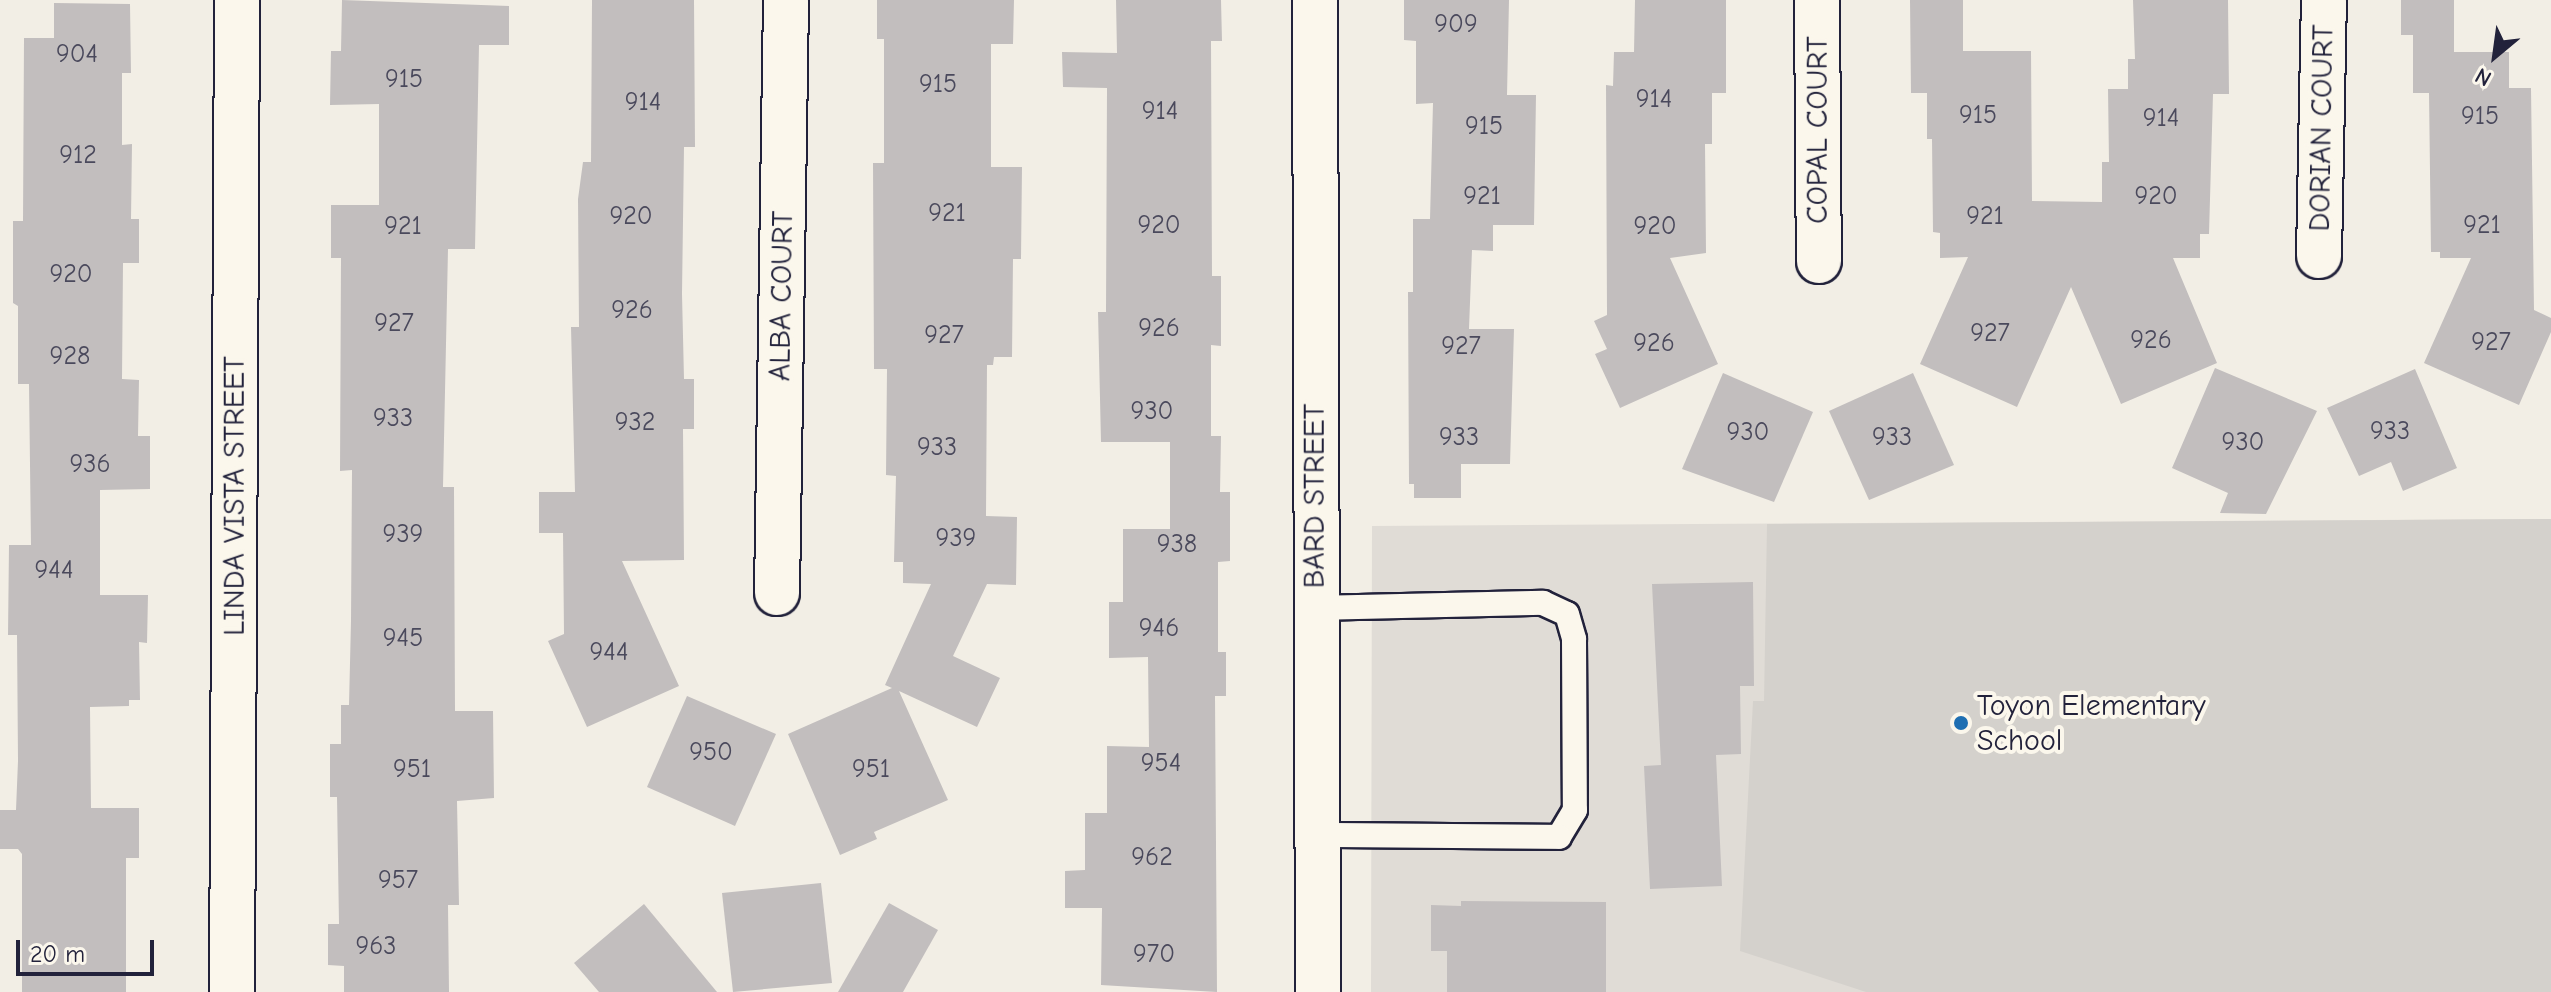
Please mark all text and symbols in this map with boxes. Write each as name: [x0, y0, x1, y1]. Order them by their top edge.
house number: 909: [1434, 9, 1478, 41]
north arrow: [2455, 16, 2535, 96]
street label: DORIAN COURT: [2302, 24, 2342, 232]
street label: COPAL COURT: [1800, 36, 1836, 224]
house number: 904: [56, 39, 98, 71]
text: N: [2471, 62, 2496, 92]
house number: 915: [385, 64, 423, 96]
house number: 915: [919, 69, 957, 101]
house number: 914: [1636, 84, 1672, 116]
house number: 914: [625, 87, 661, 119]
house number: 914: [1142, 96, 1178, 128]
house number: 915: [1959, 100, 1997, 132]
house number: 915: [2461, 101, 2499, 133]
house number: 914: [2143, 103, 2179, 135]
house number: 915: [1465, 111, 1503, 143]
house number: 912: [59, 140, 97, 172]
house number: 921: [1463, 181, 1501, 213]
house number: 920: [2134, 181, 2178, 213]
house number: 921: [928, 198, 966, 230]
house number: 920: [609, 201, 653, 233]
house number: 921: [1966, 201, 2004, 233]
street label: ALBA COURT: [763, 210, 801, 382]
house number: 920: [1137, 210, 1181, 242]
house number: 921: [2463, 210, 2501, 242]
house number: 921: [384, 211, 422, 243]
house number: 920: [1633, 211, 1677, 243]
house number: 920: [49, 259, 93, 291]
house number: 926: [611, 295, 653, 327]
house number: 927: [374, 308, 414, 340]
house number: 926: [1138, 313, 1180, 345]
house number: 927: [1970, 318, 2010, 350]
house number: 927: [924, 320, 964, 352]
house number: 926: [2130, 325, 2172, 357]
house number: 927: [2471, 327, 2511, 359]
house number: 926: [1633, 328, 1675, 360]
house number: 927: [1441, 331, 1481, 363]
house number: 928: [50, 341, 90, 373]
street label: LINDA VISTA STREET: [217, 356, 253, 636]
house number: 930: [1131, 396, 1173, 428]
house number: 933: [373, 403, 413, 435]
street label: BARD STREET: [1297, 404, 1333, 588]
house number: 932: [615, 407, 655, 439]
house number: 933: [2370, 416, 2410, 448]
house number: 930: [1727, 417, 1769, 449]
house number: 933: [1439, 422, 1479, 454]
house number: 933: [1872, 422, 1912, 454]
house number: 930: [2222, 427, 2264, 459]
house number: 933: [917, 432, 957, 464]
house number: 936: [69, 449, 111, 481]
house number: 939: [383, 519, 423, 551]
house number: 939: [936, 523, 976, 555]
house number: 938: [1157, 529, 1197, 561]
house number: 944: [35, 555, 73, 587]
house number: 946: [1139, 613, 1179, 645]
house number: 945: [383, 623, 423, 655]
house number: 944: [590, 637, 628, 669]
place label: Toyon Elementary School: [1977, 688, 2206, 758]
marker: Toyon Elementary School: [1952, 714, 1970, 732]
house number: 950: [689, 737, 733, 769]
house number: 954: [1141, 748, 1181, 780]
house number: 951: [393, 754, 431, 786]
house number: 951: [852, 754, 890, 786]
house number: 962: [1131, 842, 1173, 874]
house number: 957: [378, 865, 418, 897]
scale bar: [20, 924, 158, 974]
house number: 963: [355, 931, 397, 963]
house number: 970: [1133, 939, 1175, 971]
text: 20 m: [30, 940, 85, 968]

